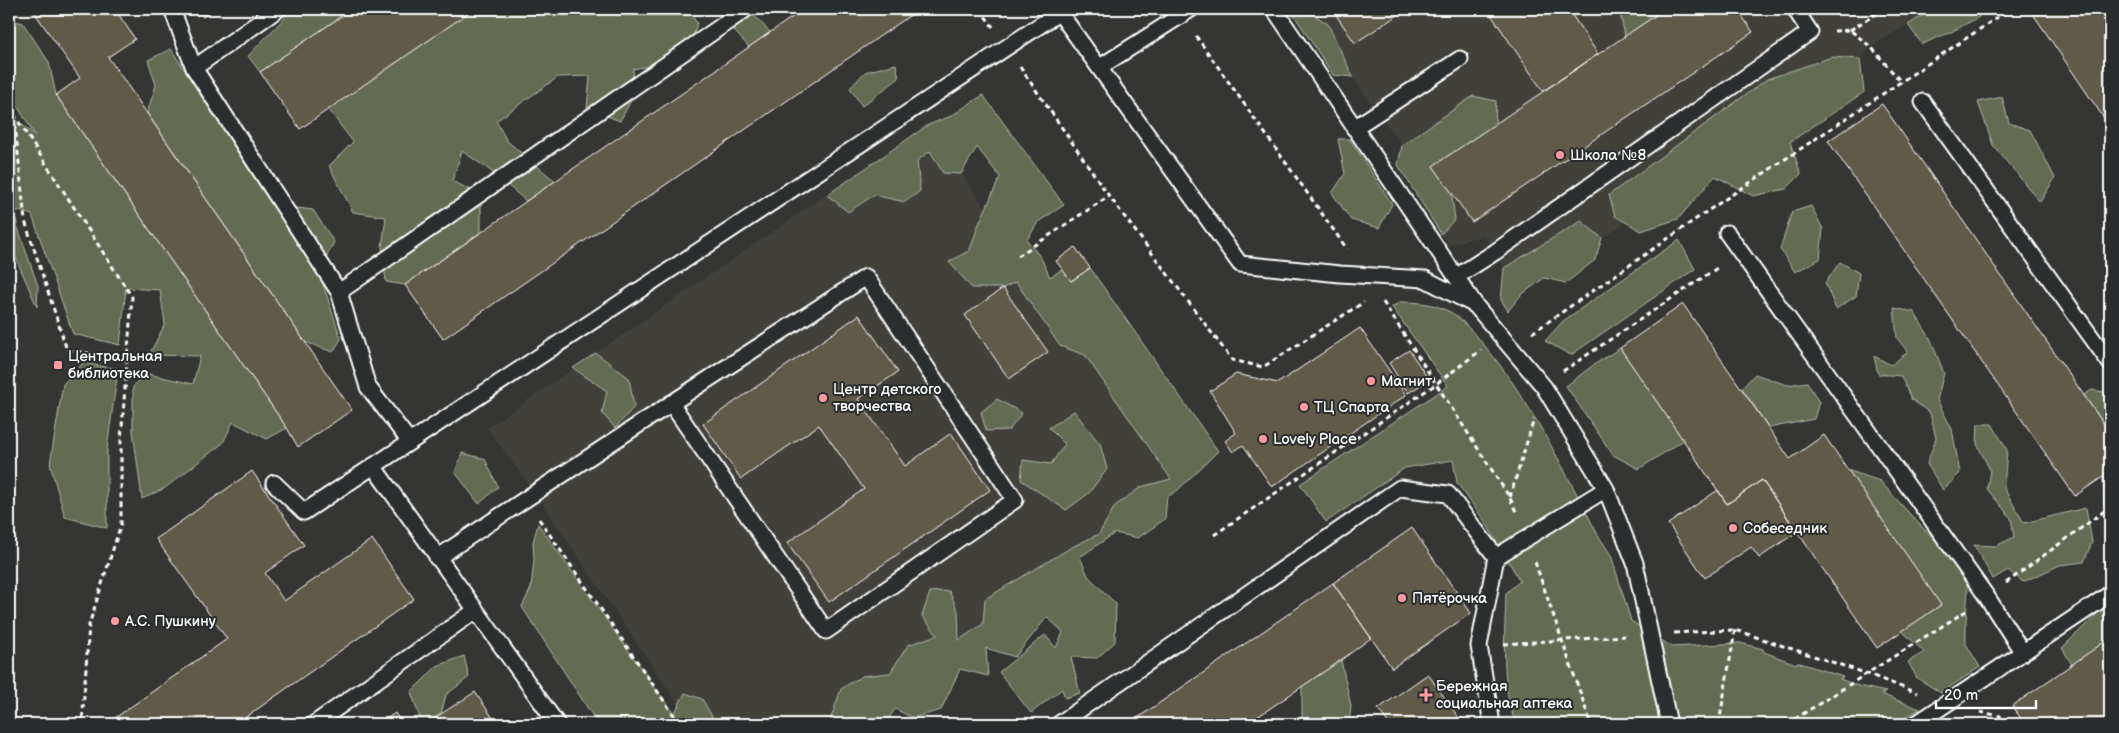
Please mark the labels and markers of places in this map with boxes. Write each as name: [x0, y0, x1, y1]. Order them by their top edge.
place label: Школа №8: [1570, 146, 1646, 165]
marker: Школа №8: [1554, 149, 1566, 161]
place label: Центральная библиотека: [68, 347, 162, 383]
marker: Центральная библиотека: [52, 359, 64, 371]
place label: Магнит: [1381, 372, 1432, 391]
marker: Магнит: [1365, 375, 1377, 387]
place label: Центр детского творчества: [833, 380, 941, 416]
marker: Центр детского творчества: [817, 392, 829, 404]
place label: ТЦ Спарта: [1314, 398, 1390, 417]
marker: ТЦ Спарта: [1298, 401, 1310, 413]
place label: Lovely Place: [1273, 430, 1357, 449]
marker: Lovely Place: [1257, 433, 1269, 445]
place label: Собеседник: [1743, 519, 1827, 538]
marker: Собеседник: [1727, 522, 1739, 534]
place label: Пятёрочка: [1412, 589, 1487, 608]
marker: Пятёрочка: [1396, 592, 1408, 604]
place label: А.С. Пушкину: [124, 612, 216, 631]
marker: А.С. Пушкину: [109, 615, 121, 627]
place label: Бережная социальная аптека: [1436, 677, 1573, 713]
marker: Бережная социальная аптека: [1420, 689, 1432, 701]

